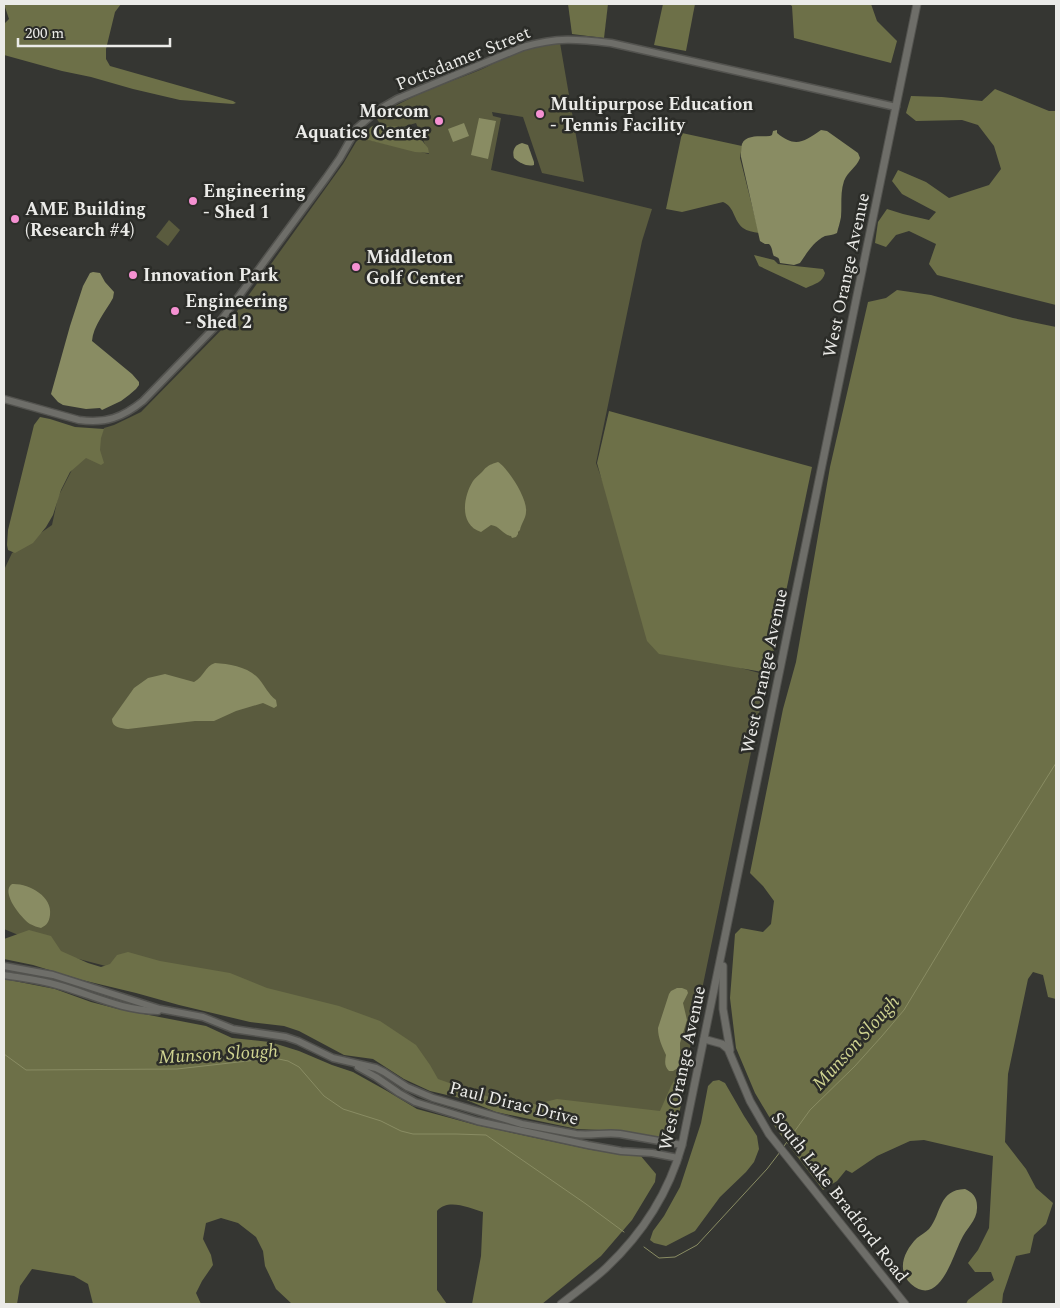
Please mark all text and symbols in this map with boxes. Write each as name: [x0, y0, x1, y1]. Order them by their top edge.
scale bar: [18, 15, 170, 47]
street label: Pottsdamer Street: [392, 19, 535, 98]
text: 200 m: [25, 22, 64, 45]
place label: Multipurpose Education - Tennis Facility: [550, 91, 753, 139]
place label: Morcom Aquatics Center: [295, 98, 429, 146]
marker: Multipurpose Education - Tennis Facility: [534, 108, 546, 120]
marker: Morcom Aquatics Center: [433, 115, 445, 127]
place label: Engineering - Shed 1: [203, 178, 306, 226]
street label: West Orange Avenue: [816, 190, 877, 360]
marker: Engineering - Shed 1: [187, 195, 199, 207]
place label: AME Building (Research #4): [25, 196, 146, 244]
marker: AME Building (Research #4): [9, 213, 21, 225]
place label: Middleton Golf Center: [366, 244, 463, 292]
marker: Middleton Golf Center: [350, 261, 362, 273]
place label: Innovation Park: [143, 262, 279, 289]
marker: Innovation Park: [127, 269, 139, 281]
place label: Engineering - Shed 2: [185, 288, 288, 336]
marker: Engineering - Shed 2: [169, 305, 181, 317]
street label: West Orange Avenue: [734, 586, 795, 756]
street label: West Orange Avenue: [652, 983, 713, 1153]
water label: Munson Slough: [805, 989, 907, 1097]
water label: Munson Slough: [157, 1037, 279, 1072]
street label: Paul Dirac Drive: [446, 1074, 582, 1133]
street label: South Lake Bradford Road: [764, 1106, 915, 1288]

